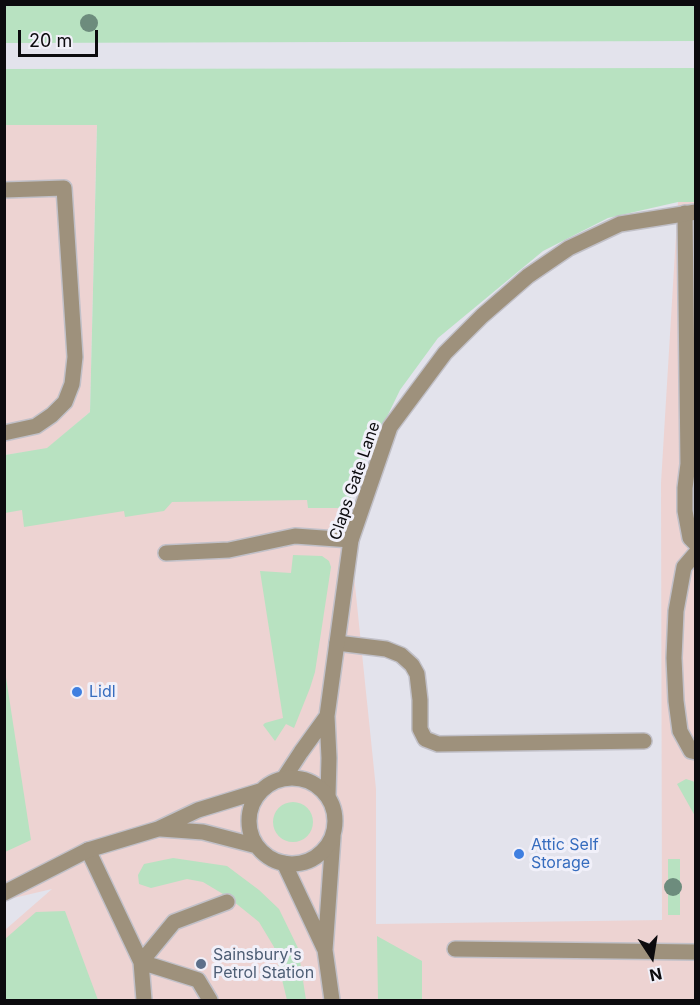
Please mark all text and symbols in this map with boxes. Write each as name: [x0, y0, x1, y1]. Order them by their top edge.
scale bar: [21, 18, 100, 56]
text: 20 m: [29, 30, 72, 51]
street label: Claps Gate Lane: [326, 419, 384, 543]
place label: Lidl: [89, 682, 116, 702]
marker: Lidl: [70, 685, 84, 699]
place label: Attic Self Storage: [531, 835, 599, 873]
marker: Attic Self Storage: [512, 847, 526, 861]
north arrow: [622, 927, 682, 987]
place label: Sainsbury's Petrol Station: [213, 945, 314, 983]
marker: Sainsbury's Petrol Station: [194, 957, 208, 971]
text: N: [648, 964, 664, 986]

